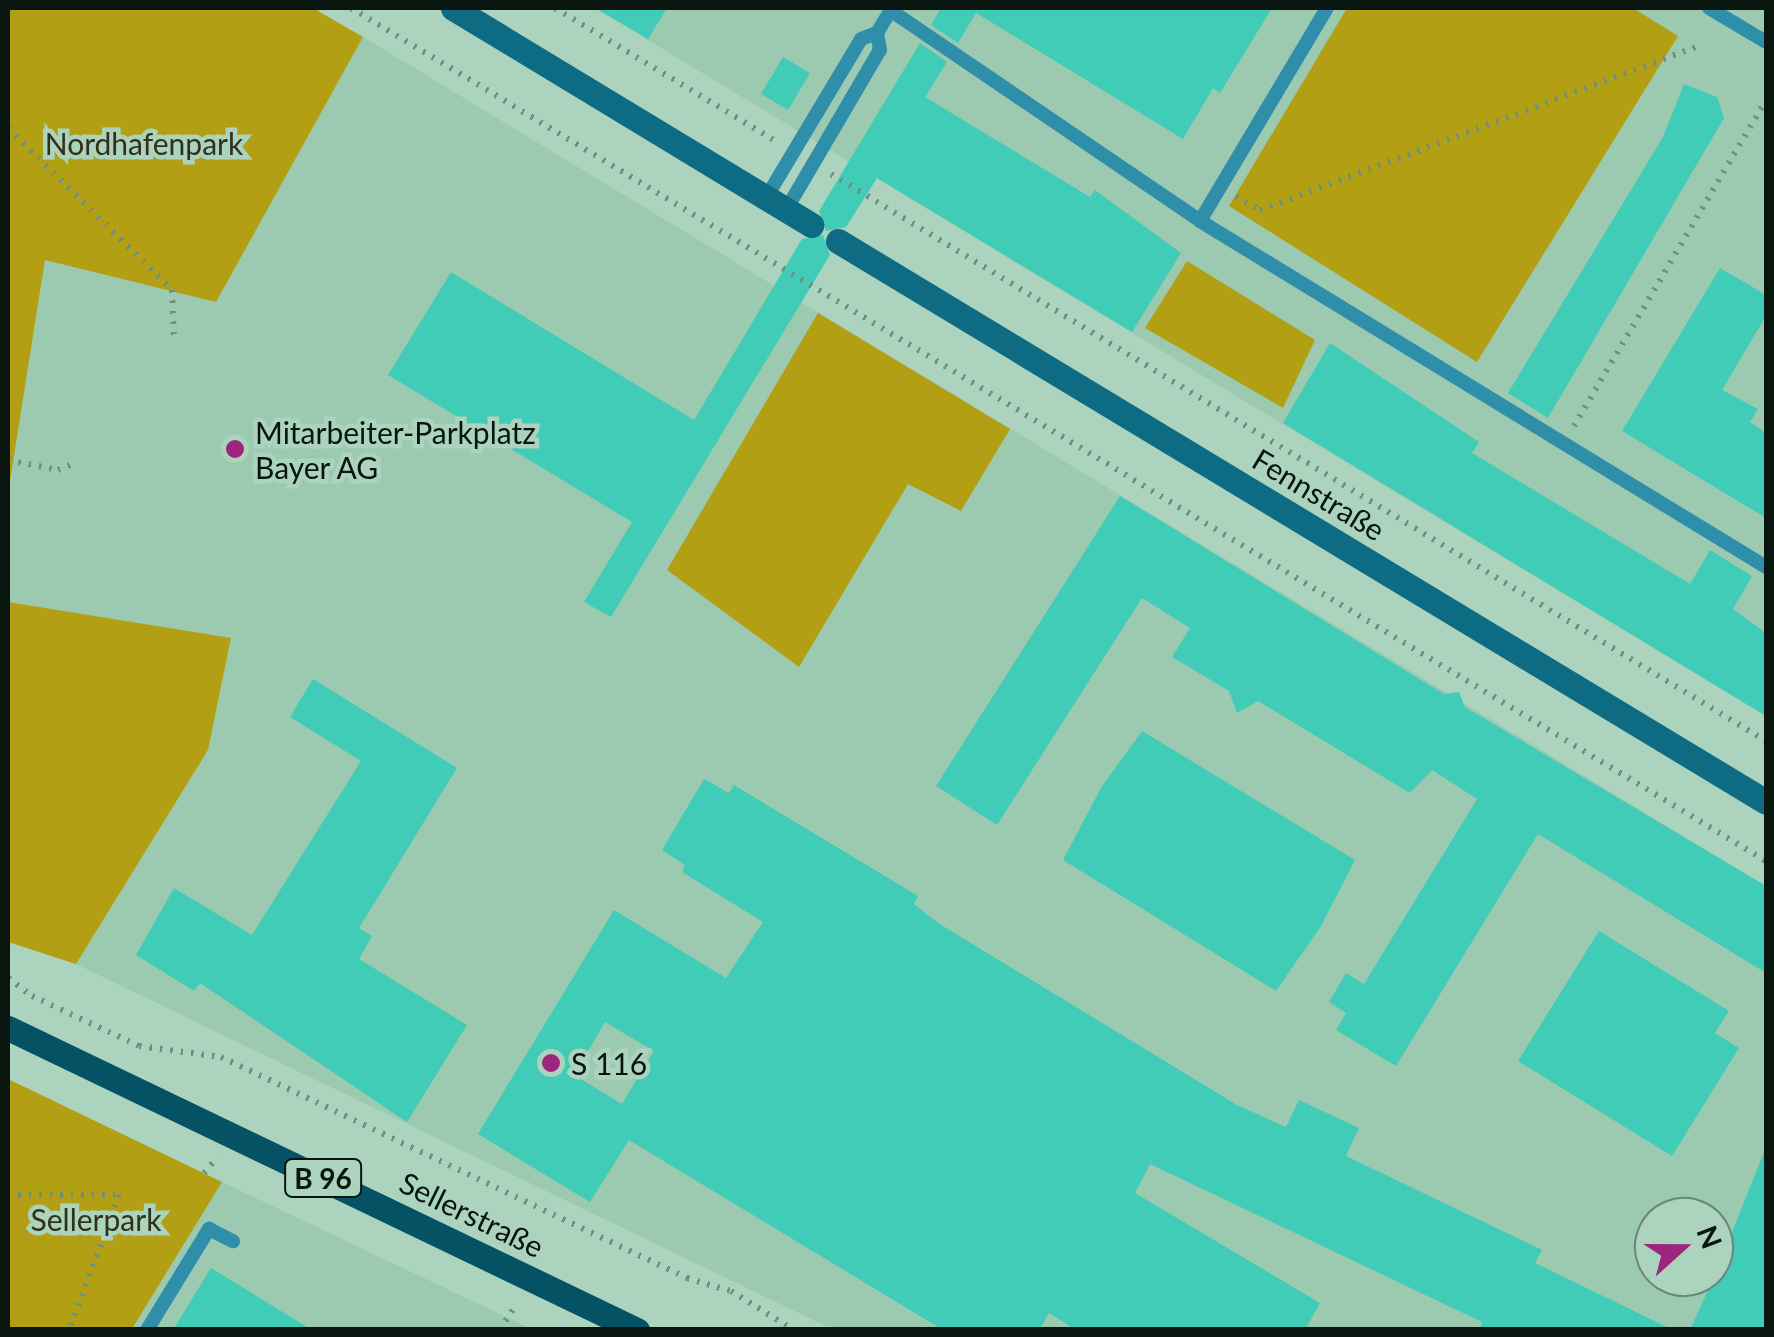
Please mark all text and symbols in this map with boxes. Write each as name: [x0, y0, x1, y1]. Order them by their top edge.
park label: Nordhafenpark: [45, 125, 243, 161]
place label: Mitarbeiter-Parkplatz Bayer AG: [255, 414, 536, 484]
marker: Mitarbeiter-Parkplatz Bayer AG: [224, 438, 246, 460]
street label: Fennstraße: [1246, 441, 1392, 547]
place label: S 116: [571, 1045, 647, 1081]
marker: S 116: [540, 1052, 562, 1074]
road number: B 96: [283, 1155, 363, 1201]
street label: Sellerstraße: [394, 1164, 550, 1264]
north arrow: [1634, 1197, 1734, 1297]
park label: Sellerpark: [31, 1201, 161, 1237]
text: N: [1690, 1221, 1730, 1253]

